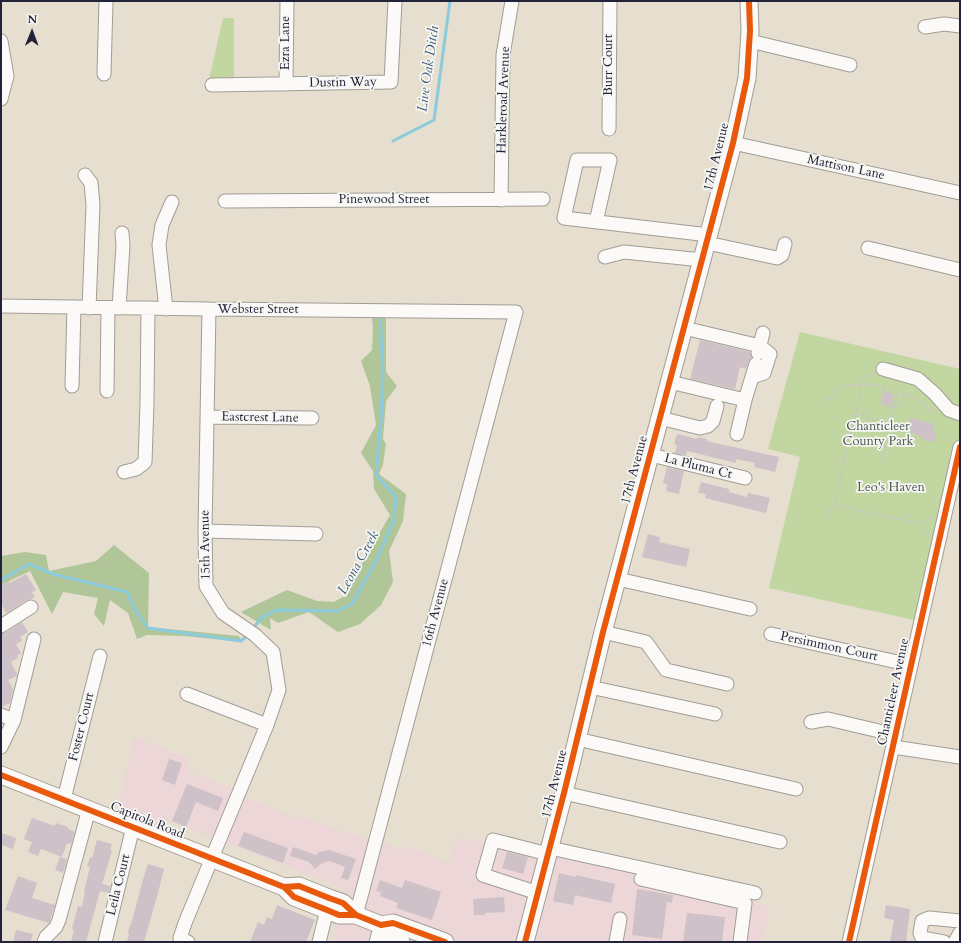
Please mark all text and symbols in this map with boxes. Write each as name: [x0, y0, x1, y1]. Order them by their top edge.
north arrow: [12, 12, 52, 52]
text: N: [27, 12, 37, 27]
street label: Ezra Lane: [278, 16, 294, 70]
water label: Live Oak Ditch: [415, 25, 443, 113]
street label: Burr Court: [601, 34, 617, 96]
street label: Harkleroad Avenue: [494, 46, 514, 154]
street label: Dustin Way: [309, 75, 377, 91]
street label: 17th Avenue: [701, 121, 733, 193]
street label: Mattison Lane: [806, 152, 886, 184]
street label: Pinewood Street: [339, 192, 429, 208]
street label: Webster Street: [217, 302, 299, 318]
street label: Eastcrest Lane: [221, 410, 299, 426]
park label: Chanticleer County Park: [843, 419, 913, 450]
street label: 17th Avenue: [618, 434, 652, 506]
street label: La Pluma Ct: [663, 451, 733, 483]
park label: Leo's Haven: [857, 480, 925, 496]
street label: 15th Avenue: [198, 510, 214, 580]
water label: Leona Creek: [335, 528, 383, 598]
street label: 16th Avenue: [419, 577, 453, 649]
street label: Persimmon Court: [779, 629, 879, 665]
street label: Chanticleer Avenue: [875, 637, 913, 747]
street label: Foster Court: [66, 691, 98, 763]
street label: 17th Avenue: [539, 748, 571, 820]
street label: Capitola Road: [108, 799, 186, 843]
street label: Leila Court: [104, 853, 134, 917]

